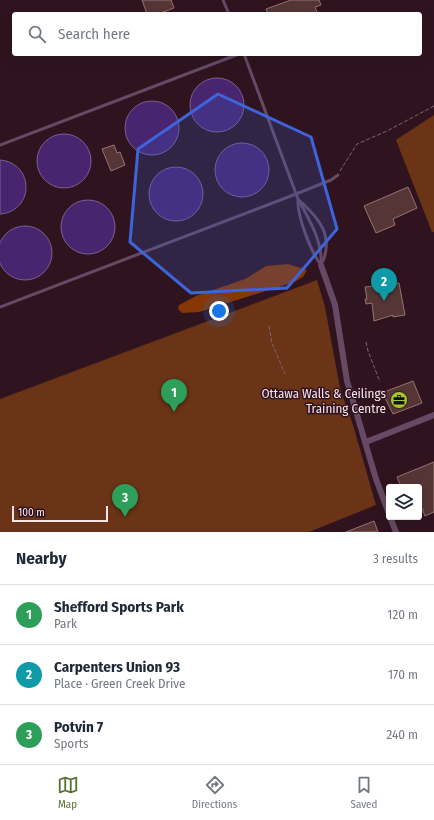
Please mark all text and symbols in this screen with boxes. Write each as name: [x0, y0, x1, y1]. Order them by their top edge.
search box: [12, 12, 422, 56]
icon: search: [26, 23, 48, 45]
text: Search here: [58, 25, 130, 43]
pin: 2: [371, 268, 397, 301]
your location: [209, 301, 229, 321]
pin: 1: [161, 379, 187, 412]
place label: Ottawa Walls & Ceilings Training Centre: [261, 386, 386, 416]
office icon: Ottawa Walls & Ceilings Training Centre: [389, 390, 409, 410]
pin: 3: [112, 484, 138, 517]
map controls: [386, 484, 422, 520]
button: layers: [386, 484, 422, 520]
scale bar: [12, 504, 108, 523]
text: 100 m: [18, 506, 45, 519]
text: Nearby: [16, 548, 67, 569]
text: 3 results: [373, 551, 418, 566]
text: Shefford Sports Park: [54, 598, 184, 616]
text: 1: [26, 607, 32, 622]
text: 120 m: [387, 607, 418, 622]
text: Park: [54, 616, 77, 631]
text: Carpenters Union 93: [54, 658, 180, 676]
text: 2: [26, 667, 32, 682]
text: 170 m: [388, 667, 418, 682]
text: Place · Green Creek Drive: [54, 676, 185, 691]
text: Potvin 7: [54, 718, 103, 736]
text: 3: [26, 727, 32, 742]
text: 240 m: [386, 727, 418, 742]
text: Sports: [54, 736, 89, 751]
tab: Map: [57, 774, 79, 811]
tab: Directions: [192, 774, 237, 811]
tab: Saved: [351, 774, 377, 811]

